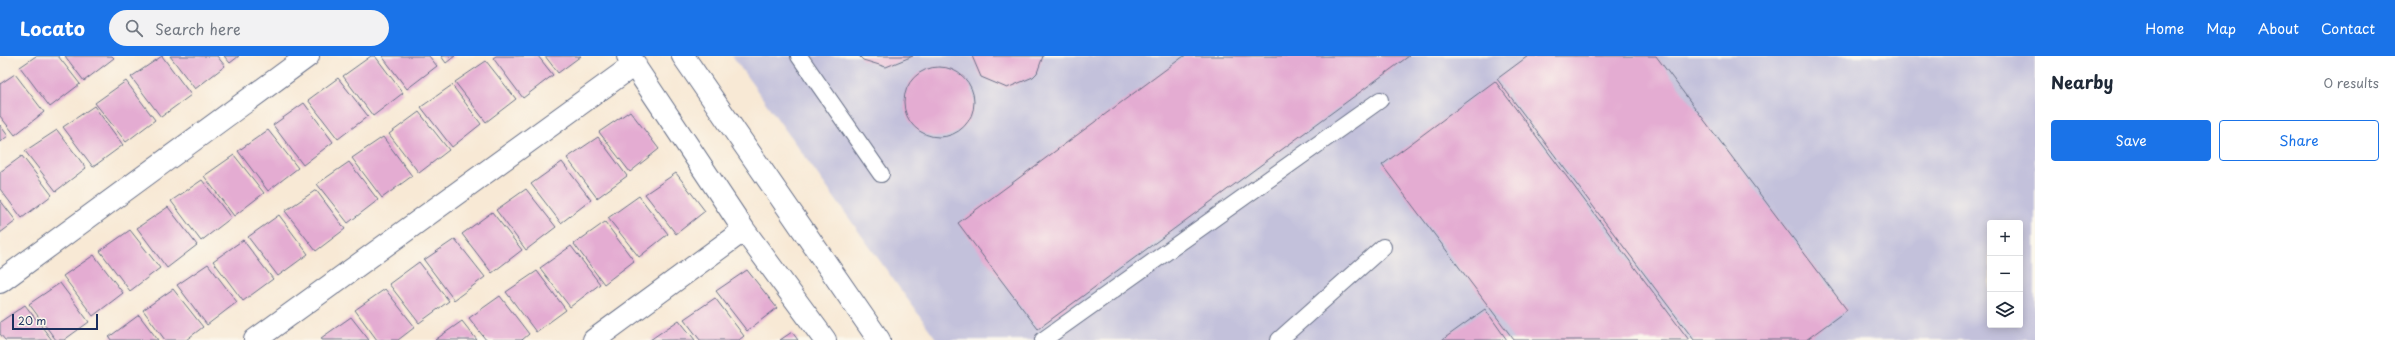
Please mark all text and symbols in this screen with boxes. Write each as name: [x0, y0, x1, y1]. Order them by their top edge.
search box: [109, 10, 389, 46]
text: Locato: [20, 14, 85, 42]
icon: search: [123, 17, 145, 39]
text: Search here: [155, 17, 241, 40]
text: Home: [2145, 18, 2184, 39]
text: Map: [2206, 18, 2236, 39]
text: About: [2258, 18, 2299, 39]
text: Contact: [2321, 18, 2375, 39]
text: Nearby: [2051, 69, 2113, 95]
text: 0 results: [2324, 73, 2379, 92]
button: Save: [2051, 120, 2211, 161]
button: Share: [2219, 120, 2379, 161]
map controls: [1987, 220, 2023, 328]
button: +: [1987, 220, 2023, 256]
button: −: [1987, 256, 2023, 292]
button: layers: [1987, 292, 2023, 328]
scale bar: [12, 312, 98, 331]
text: 20 m: [18, 312, 46, 329]

